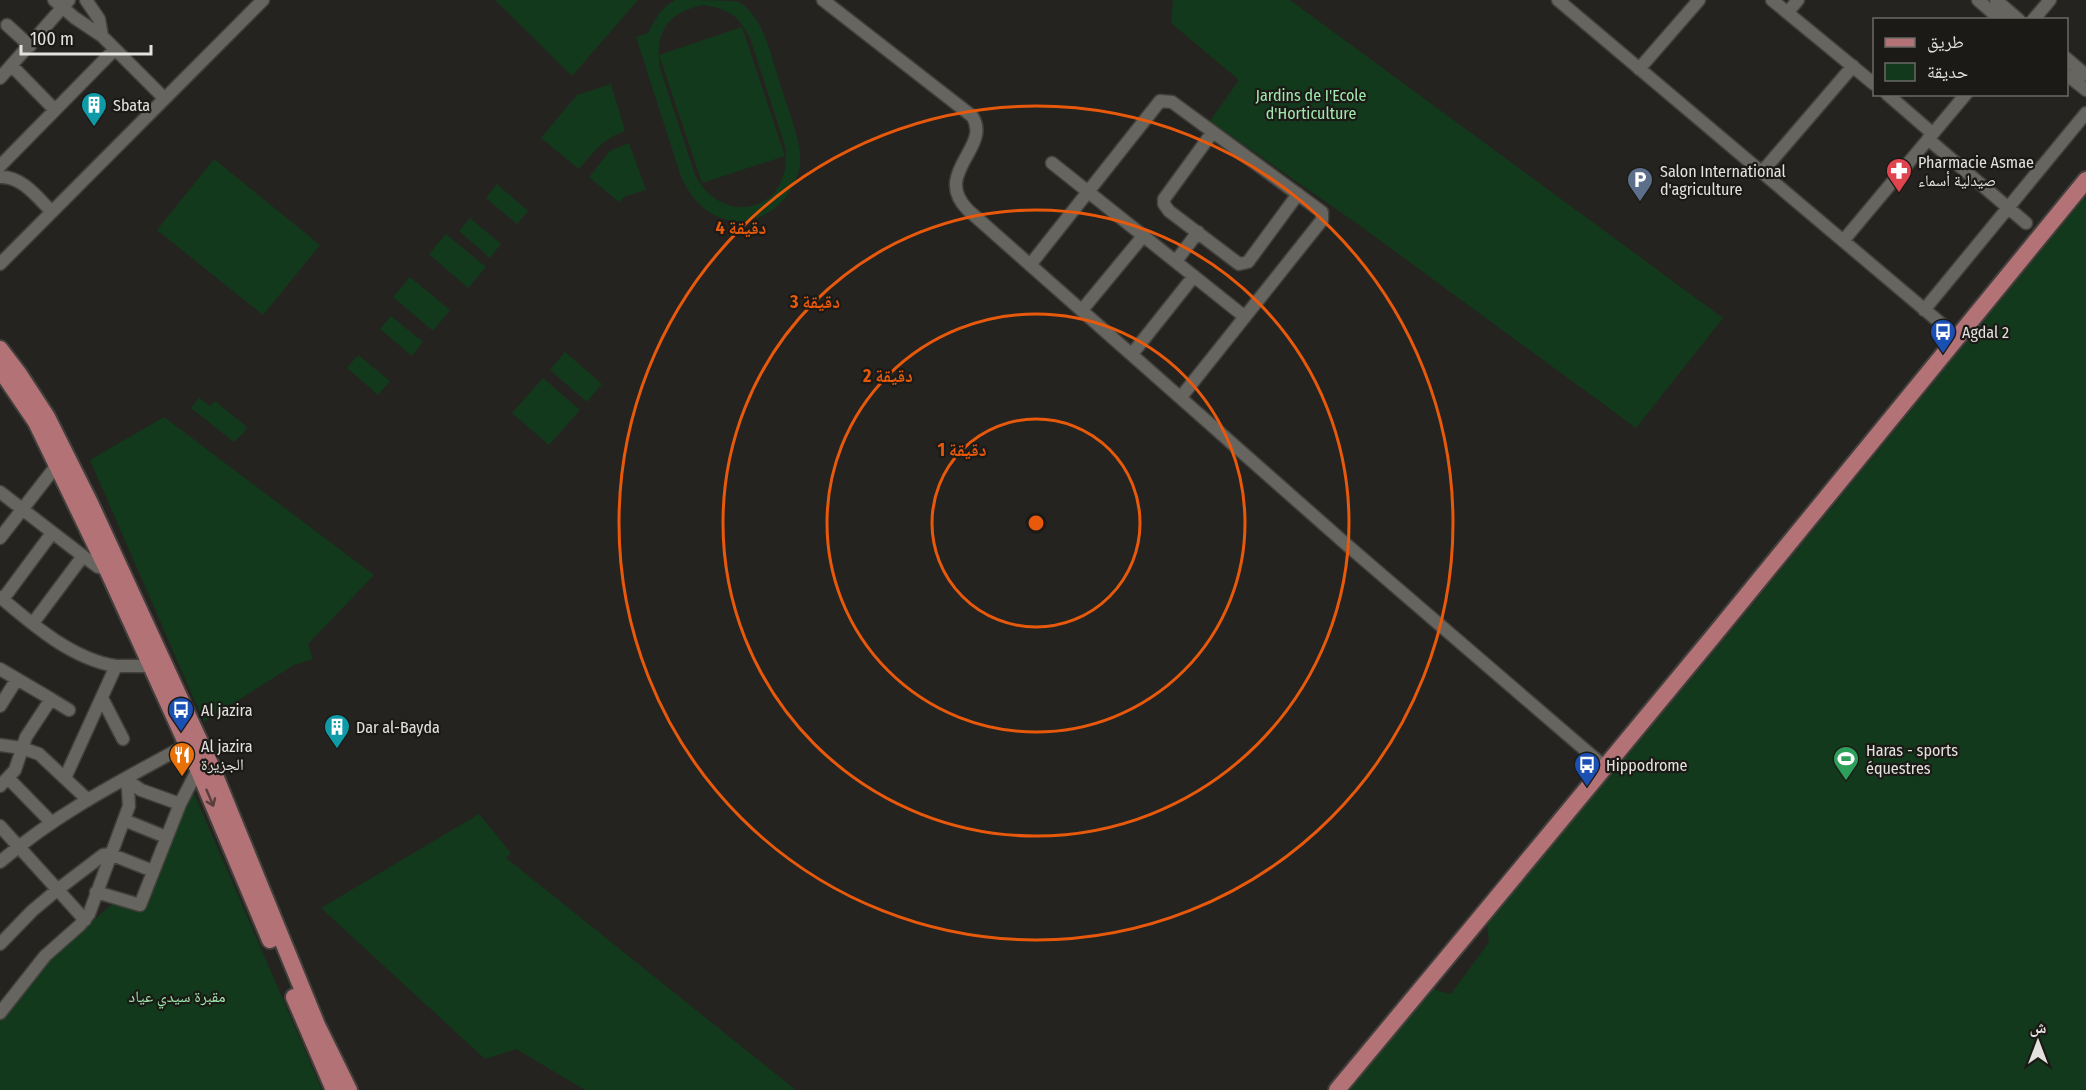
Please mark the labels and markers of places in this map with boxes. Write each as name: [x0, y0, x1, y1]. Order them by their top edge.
building icon: Sbata: [79, 90, 109, 128]
place label: Sbata: [113, 96, 150, 115]
place label: Pharmacie Asmae صيدلية أسماء: [1918, 153, 2034, 190]
pharmacy icon: Pharmacie Asmae صيدلية أسماء: [1884, 156, 1914, 194]
place label: Salon International d'agriculture: [1660, 162, 1786, 199]
parking icon: Salon International d'agriculture: [1625, 165, 1655, 203]
bus stop icon: Agdal 2: [1928, 317, 1958, 355]
place label: Agdal 2: [1962, 323, 2009, 342]
centre of rings: [1026, 513, 1046, 533]
bus stop icon: Al jazira: [166, 695, 196, 733]
place label: Al jazira: [201, 701, 253, 720]
building icon: Dar al-Bayda: [322, 712, 352, 750]
place label: Dar al-Bayda: [356, 718, 440, 737]
place label: Al jazira الجزيرة: [201, 737, 253, 774]
restaurant icon: Al jazira الجزيرة: [167, 740, 197, 778]
place label: Haras - sports équestres: [1866, 741, 1958, 778]
sports icon: Haras - sports équestres: [1831, 744, 1861, 782]
bus stop icon: Hippodrome: [1572, 750, 1602, 788]
place label: Hippodrome: [1606, 756, 1688, 775]

